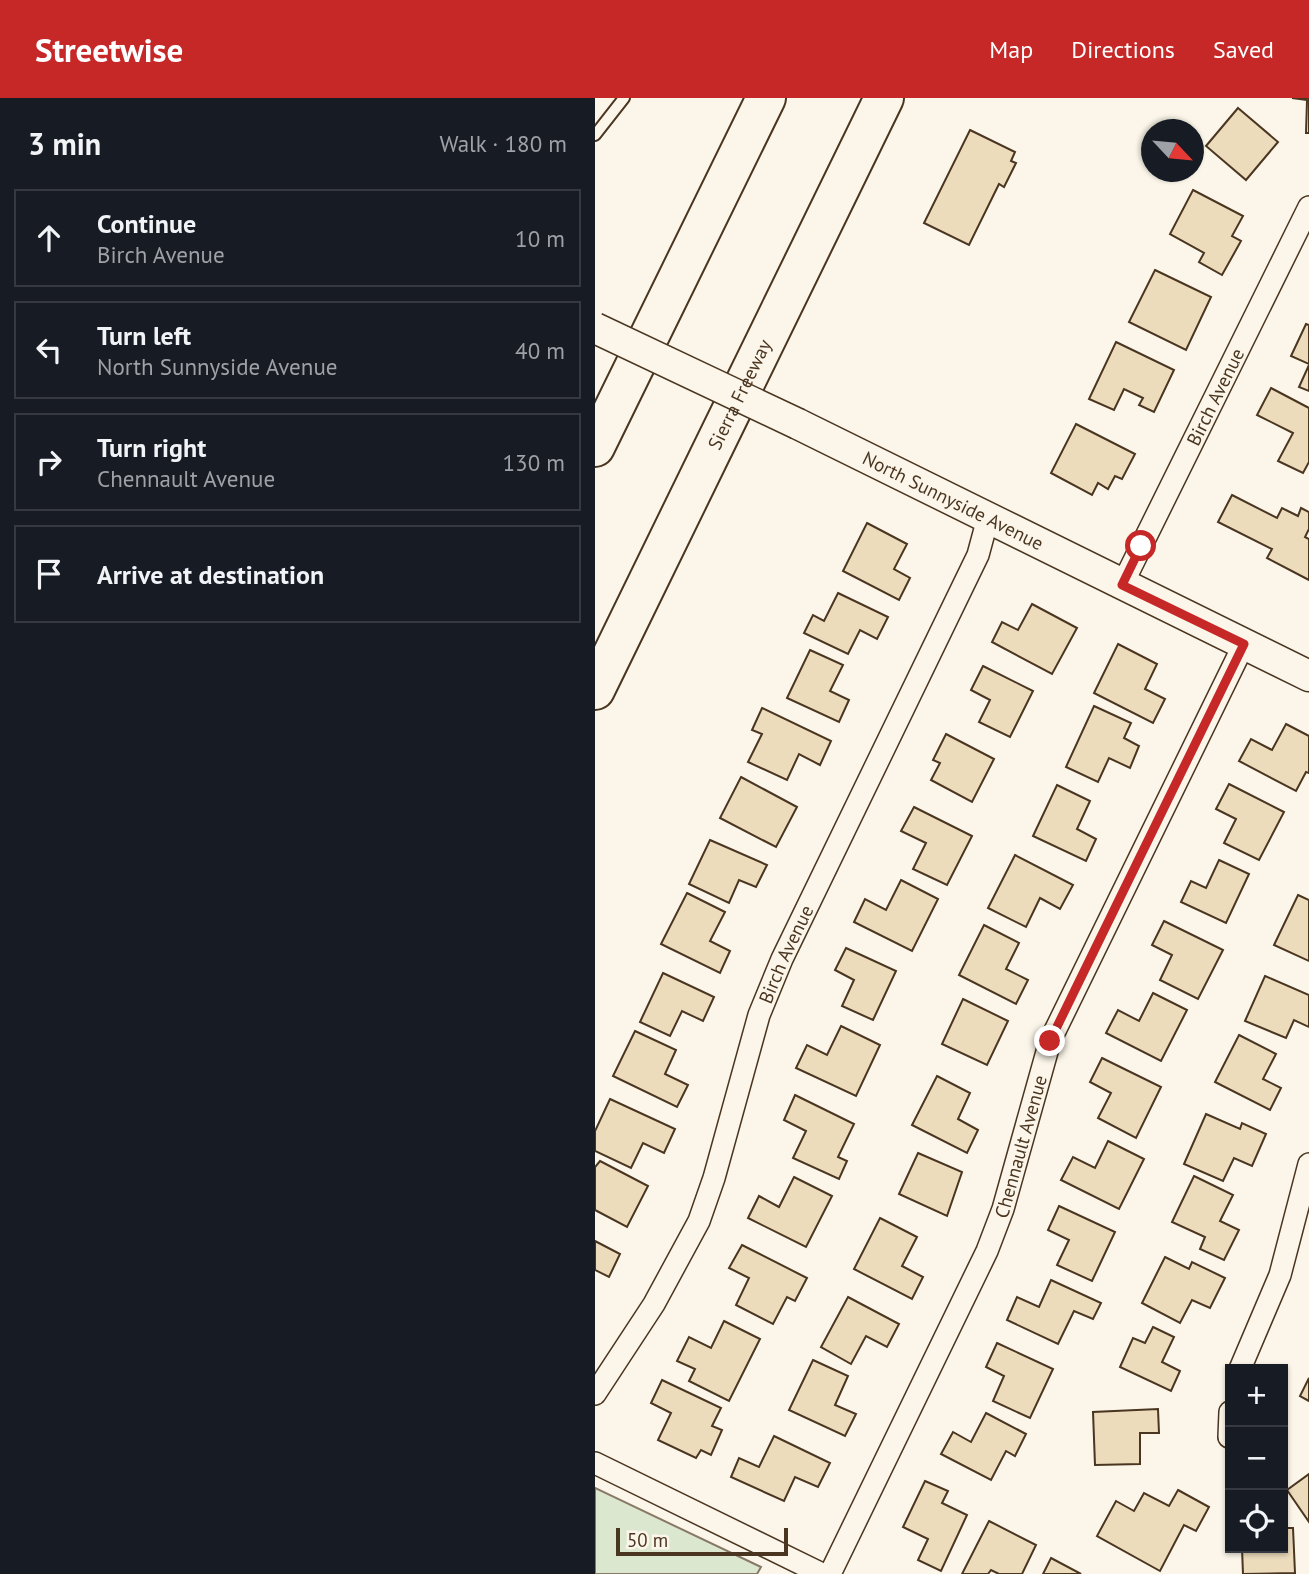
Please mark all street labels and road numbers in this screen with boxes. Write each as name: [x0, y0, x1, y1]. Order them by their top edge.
street label: Sierra Freeway: [702, 335, 776, 453]
street label: Birch Avenue: [1181, 344, 1249, 449]
street label: North Sunnyside Avenue: [859, 446, 1048, 555]
street label: Birch Avenue: [753, 901, 818, 1007]
street label: Chennault Avenue: [989, 1072, 1052, 1221]

